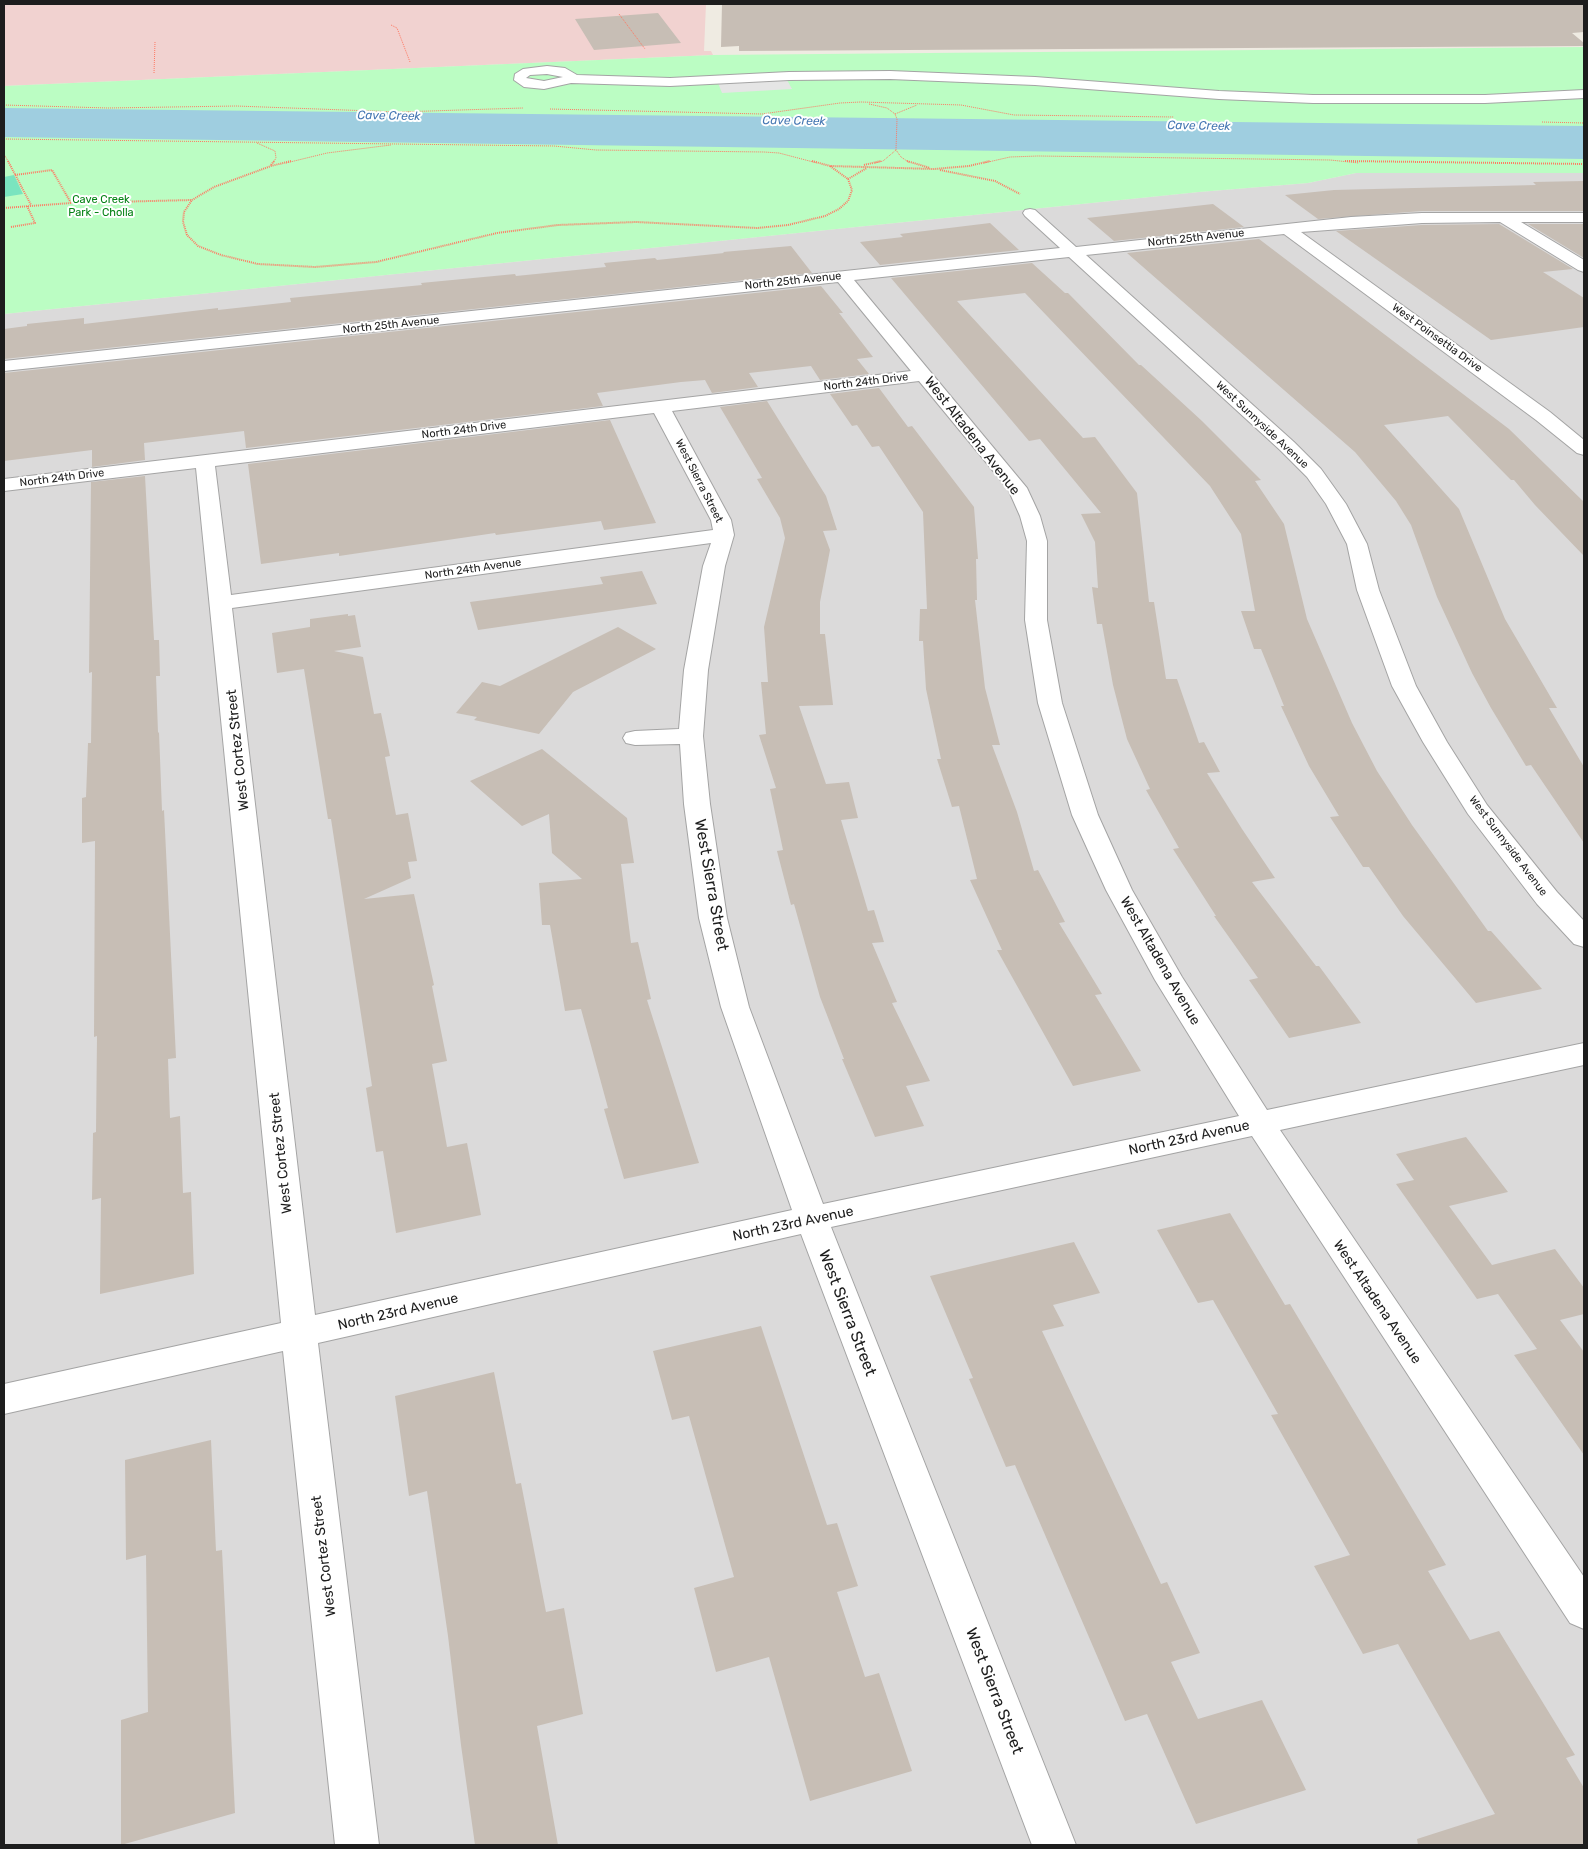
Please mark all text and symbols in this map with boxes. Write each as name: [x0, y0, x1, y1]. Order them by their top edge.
water label: Cave Creek: [357, 108, 421, 124]
water label: Cave Creek: [762, 113, 826, 129]
water label: Cave Creek: [1167, 118, 1231, 134]
park label: Cave Creek Park - Cholla: [68, 193, 134, 219]
street label: North 25th Avenue: [1147, 226, 1245, 250]
street label: North 25th Avenue: [744, 269, 842, 293]
street label: West Poinsettia Drive: [1389, 301, 1485, 375]
street label: North 25th Avenue: [342, 313, 440, 337]
street label: North 24th Drive: [823, 370, 909, 394]
street label: West Altadena Avenue: [921, 373, 1023, 499]
street label: West Sunnyside Avenue: [1213, 379, 1311, 471]
street label: North 24th Drive: [421, 418, 507, 442]
street label: West Sierra Street: [672, 437, 726, 525]
street label: North 24th Drive: [19, 466, 105, 490]
street label: North 24th Avenue: [424, 556, 522, 582]
street label: West Cortez Street: [223, 689, 253, 811]
street label: West Sunnyside Avenue: [1466, 793, 1550, 899]
street label: West Sierra Street: [690, 818, 732, 952]
street label: West Altadena Avenue: [1116, 894, 1204, 1028]
street label: West Cortez Street: [266, 1092, 296, 1214]
street label: North 23rd Avenue: [1127, 1117, 1251, 1159]
street label: North 23rd Avenue: [731, 1203, 855, 1245]
street label: West Altadena Avenue: [1329, 1237, 1425, 1367]
street label: West Sierra Street: [814, 1247, 880, 1379]
street label: North 23rd Avenue: [336, 1290, 460, 1334]
street label: West Cortez Street: [308, 1495, 340, 1617]
street label: West Sierra Street: [961, 1625, 1027, 1757]

